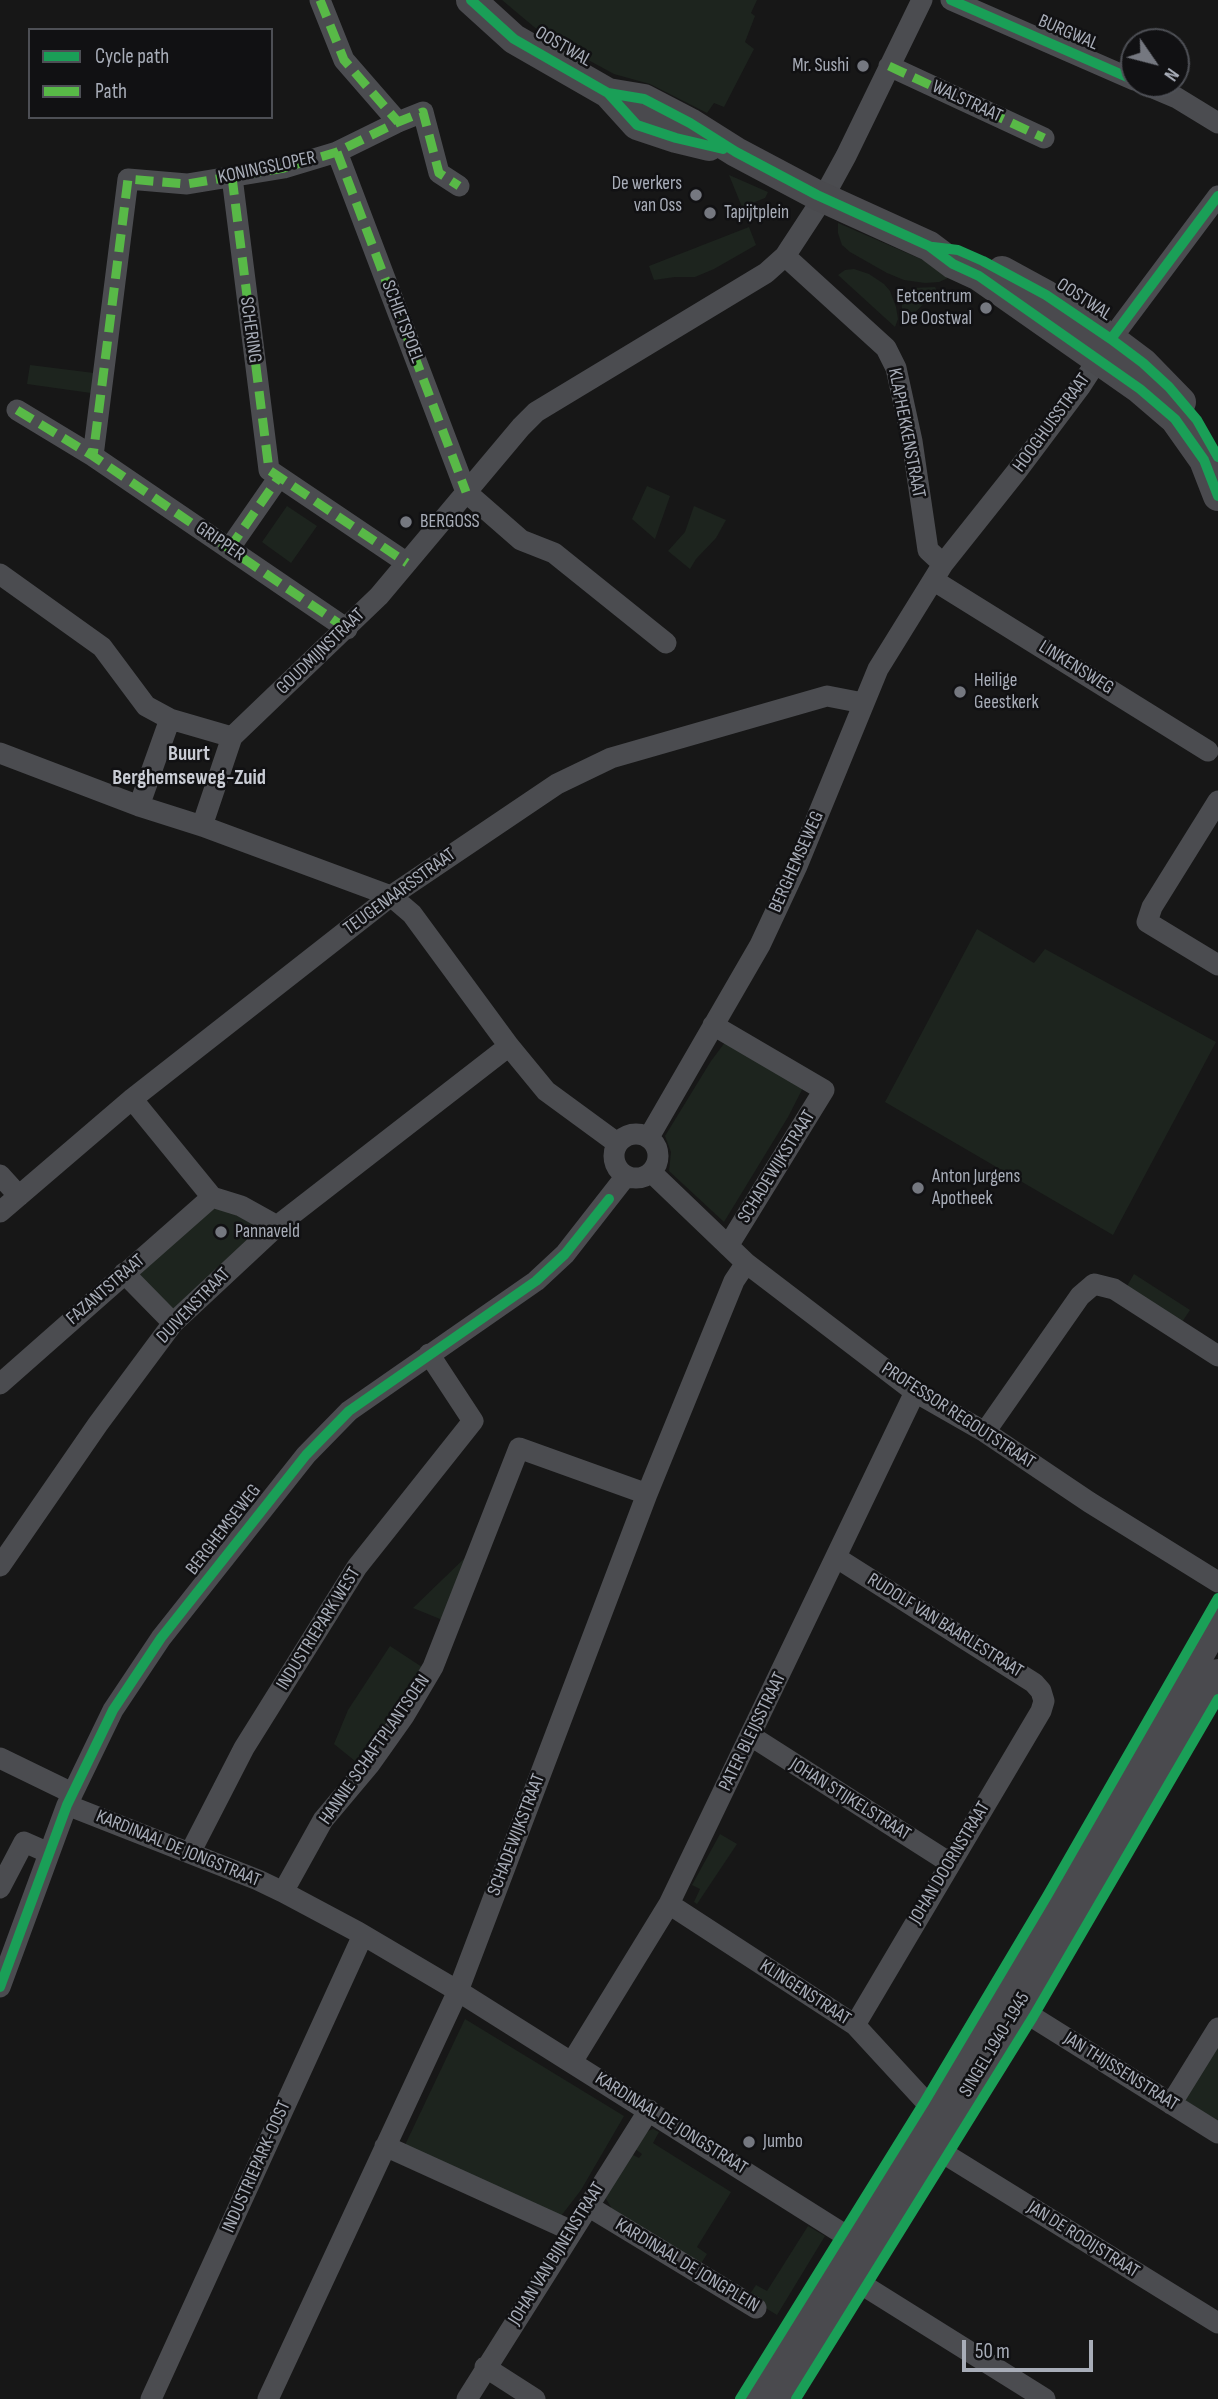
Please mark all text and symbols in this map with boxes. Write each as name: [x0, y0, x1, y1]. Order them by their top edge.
street label: BURGWAL: [1035, 10, 1101, 56]
street label: OOSTWAL: [531, 22, 595, 72]
legend: [28, 28, 273, 119]
north arrow: [1120, 28, 1190, 98]
text: Cycle path: [95, 44, 169, 69]
place label: Mr. Sushi: [792, 55, 849, 77]
marker: Mr. Sushi: [855, 58, 871, 74]
text: N: [1159, 63, 1183, 85]
street label: WALSTRAAT: [928, 76, 1006, 128]
text: Path: [95, 79, 127, 104]
street label: KONINGSLOPER: [216, 147, 318, 189]
place label: De werkers van Oss: [612, 173, 682, 217]
marker: De werkers van Oss: [688, 187, 704, 203]
place label: Tapijtplein: [724, 202, 789, 224]
marker: Tapijtplein: [702, 205, 718, 221]
street label: OOSTWAL: [1052, 274, 1116, 326]
street label: SCHIETSPOEL: [376, 277, 428, 367]
place label: Eetcentrum De Oostwal: [896, 286, 972, 330]
street label: SCHERING: [234, 295, 266, 365]
marker: Eetcentrum De Oostwal: [978, 300, 994, 316]
street label: KLAPHEKKENSTRAAT: [882, 366, 930, 500]
street label: HOOGHUISSTRAAT: [1009, 369, 1095, 477]
place label: BERGOSS: [420, 511, 480, 533]
marker: BERGOSS: [398, 514, 414, 530]
street label: GRIPPER: [191, 517, 249, 567]
street label: GOUDMIJNSTRAAT: [272, 604, 370, 700]
street label: LINKENSWEG: [1034, 636, 1118, 700]
place label: Heilige Geestkerk: [974, 670, 1039, 714]
marker: Heilige Geestkerk: [952, 684, 968, 700]
district label: Buurt Berghemseweg-Zuid: [112, 742, 266, 792]
street label: BERGHEMSEWEG: [764, 808, 830, 916]
street label: TEUGENAARSSTRAAT: [340, 844, 460, 940]
street label: SCHADEWIJKSTRAAT: [733, 1106, 821, 1228]
place label: Anton Jurgens Apotheek: [932, 1166, 1020, 1210]
marker: Anton Jurgens Apotheek: [910, 1180, 926, 1196]
place label: Pannaveld: [235, 1221, 300, 1243]
marker: Pannaveld: [213, 1224, 229, 1240]
street label: FAZANTSTRAAT: [62, 1250, 150, 1330]
street label: DUIVENSTRAAT: [152, 1263, 236, 1349]
street label: PROFESSOR REGOUTSTRAAT: [877, 1358, 1039, 1474]
street label: BERGHEMSEWEG: [182, 1480, 266, 1580]
street label: INDUSTRIEPARK WEST: [272, 1563, 366, 1695]
street label: RUDOLF VAN BAARLESTRAAT: [863, 1569, 1027, 1683]
street label: PATER BLEIJSSTRAAT: [714, 1669, 792, 1795]
street label: HANNIE SCHAFTPLANTSOEN: [315, 1671, 435, 1829]
street label: JOHAN STIJKELSTRAAT: [785, 1754, 915, 1846]
street label: SCHADEWIJKSTRAAT: [483, 1771, 551, 1899]
street label: JOHAN DOORNSTRAAT: [905, 1798, 995, 1928]
street label: KARDINAAL DE JONGSTRAAT: [92, 1806, 264, 1892]
street label: KLINGENSTRAAT: [755, 1955, 855, 2031]
street label: SINGEL 1940-1945: [955, 1988, 1035, 2102]
street label: JAN THIJSSENSTRAAT: [1059, 2028, 1183, 2116]
street label: KARDINAAL DE JONGSTRAAT: [591, 2068, 751, 2180]
street label: INDUSTRIEPARK-OOST: [218, 2097, 296, 2237]
place label: Jumbo: [763, 2131, 803, 2153]
marker: Jumbo: [741, 2134, 757, 2150]
street label: JOHAN VAN BIJNENSTRAAT: [504, 2178, 610, 2330]
street label: JAN DE ROOIJSTRAAT: [1023, 2196, 1143, 2284]
street label: KARDINAAL DE JONGPLEIN: [611, 2214, 763, 2318]
scale bar: [966, 2326, 1097, 2370]
text: 50 m: [975, 2339, 1010, 2364]

